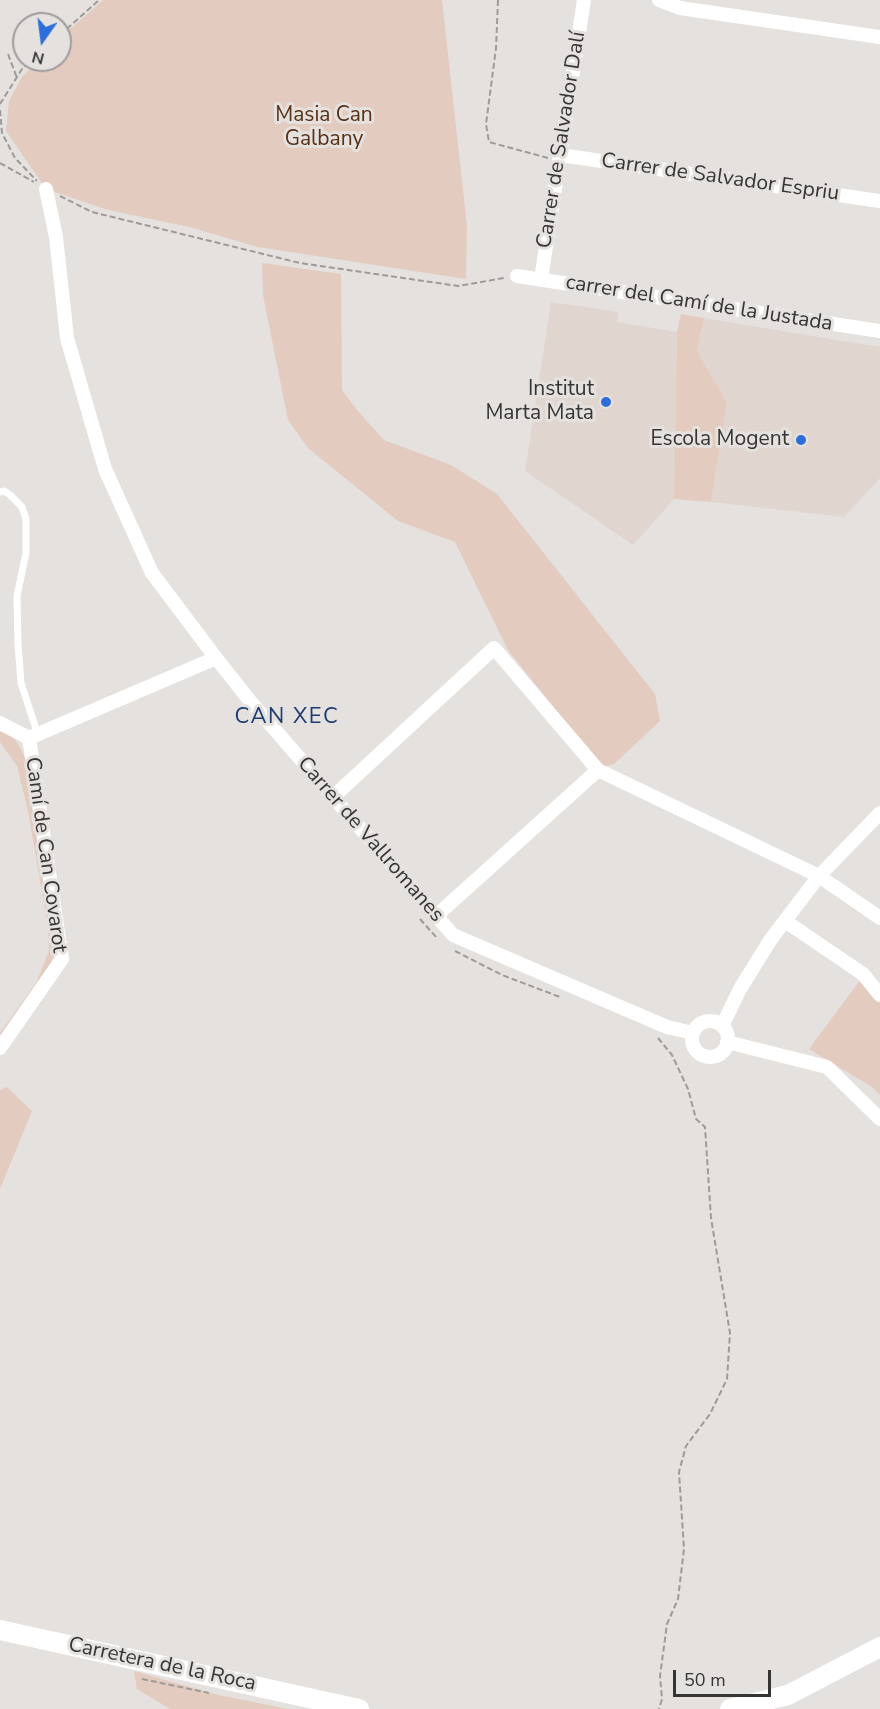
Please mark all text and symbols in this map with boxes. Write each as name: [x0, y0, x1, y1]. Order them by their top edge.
north arrow: [12, 12, 72, 72]
street label: Carrer de Salvador Dalí: [532, 30, 592, 250]
text: N: [30, 45, 47, 70]
park label: Masia Can Galbany: [275, 103, 373, 153]
street label: Carrer de Salvador Espriu: [599, 149, 841, 207]
street label: carrer del Camí de la Justada: [564, 270, 834, 338]
place label: Institut Marta Mata: [485, 377, 594, 427]
marker: Institut Marta Mata: [599, 395, 613, 409]
place label: Escola Mogent: [650, 427, 789, 453]
marker: Escola Mogent: [794, 433, 808, 447]
district label: CAN XEC: [235, 705, 339, 731]
street label: Carrer de Vallromanes: [291, 752, 449, 928]
street label: Camí de Can Covarot: [19, 756, 71, 954]
street label: Carretera de la Roca: [66, 1633, 258, 1697]
scale bar: [676, 1658, 774, 1696]
text: 50 m: [684, 1668, 726, 1692]

